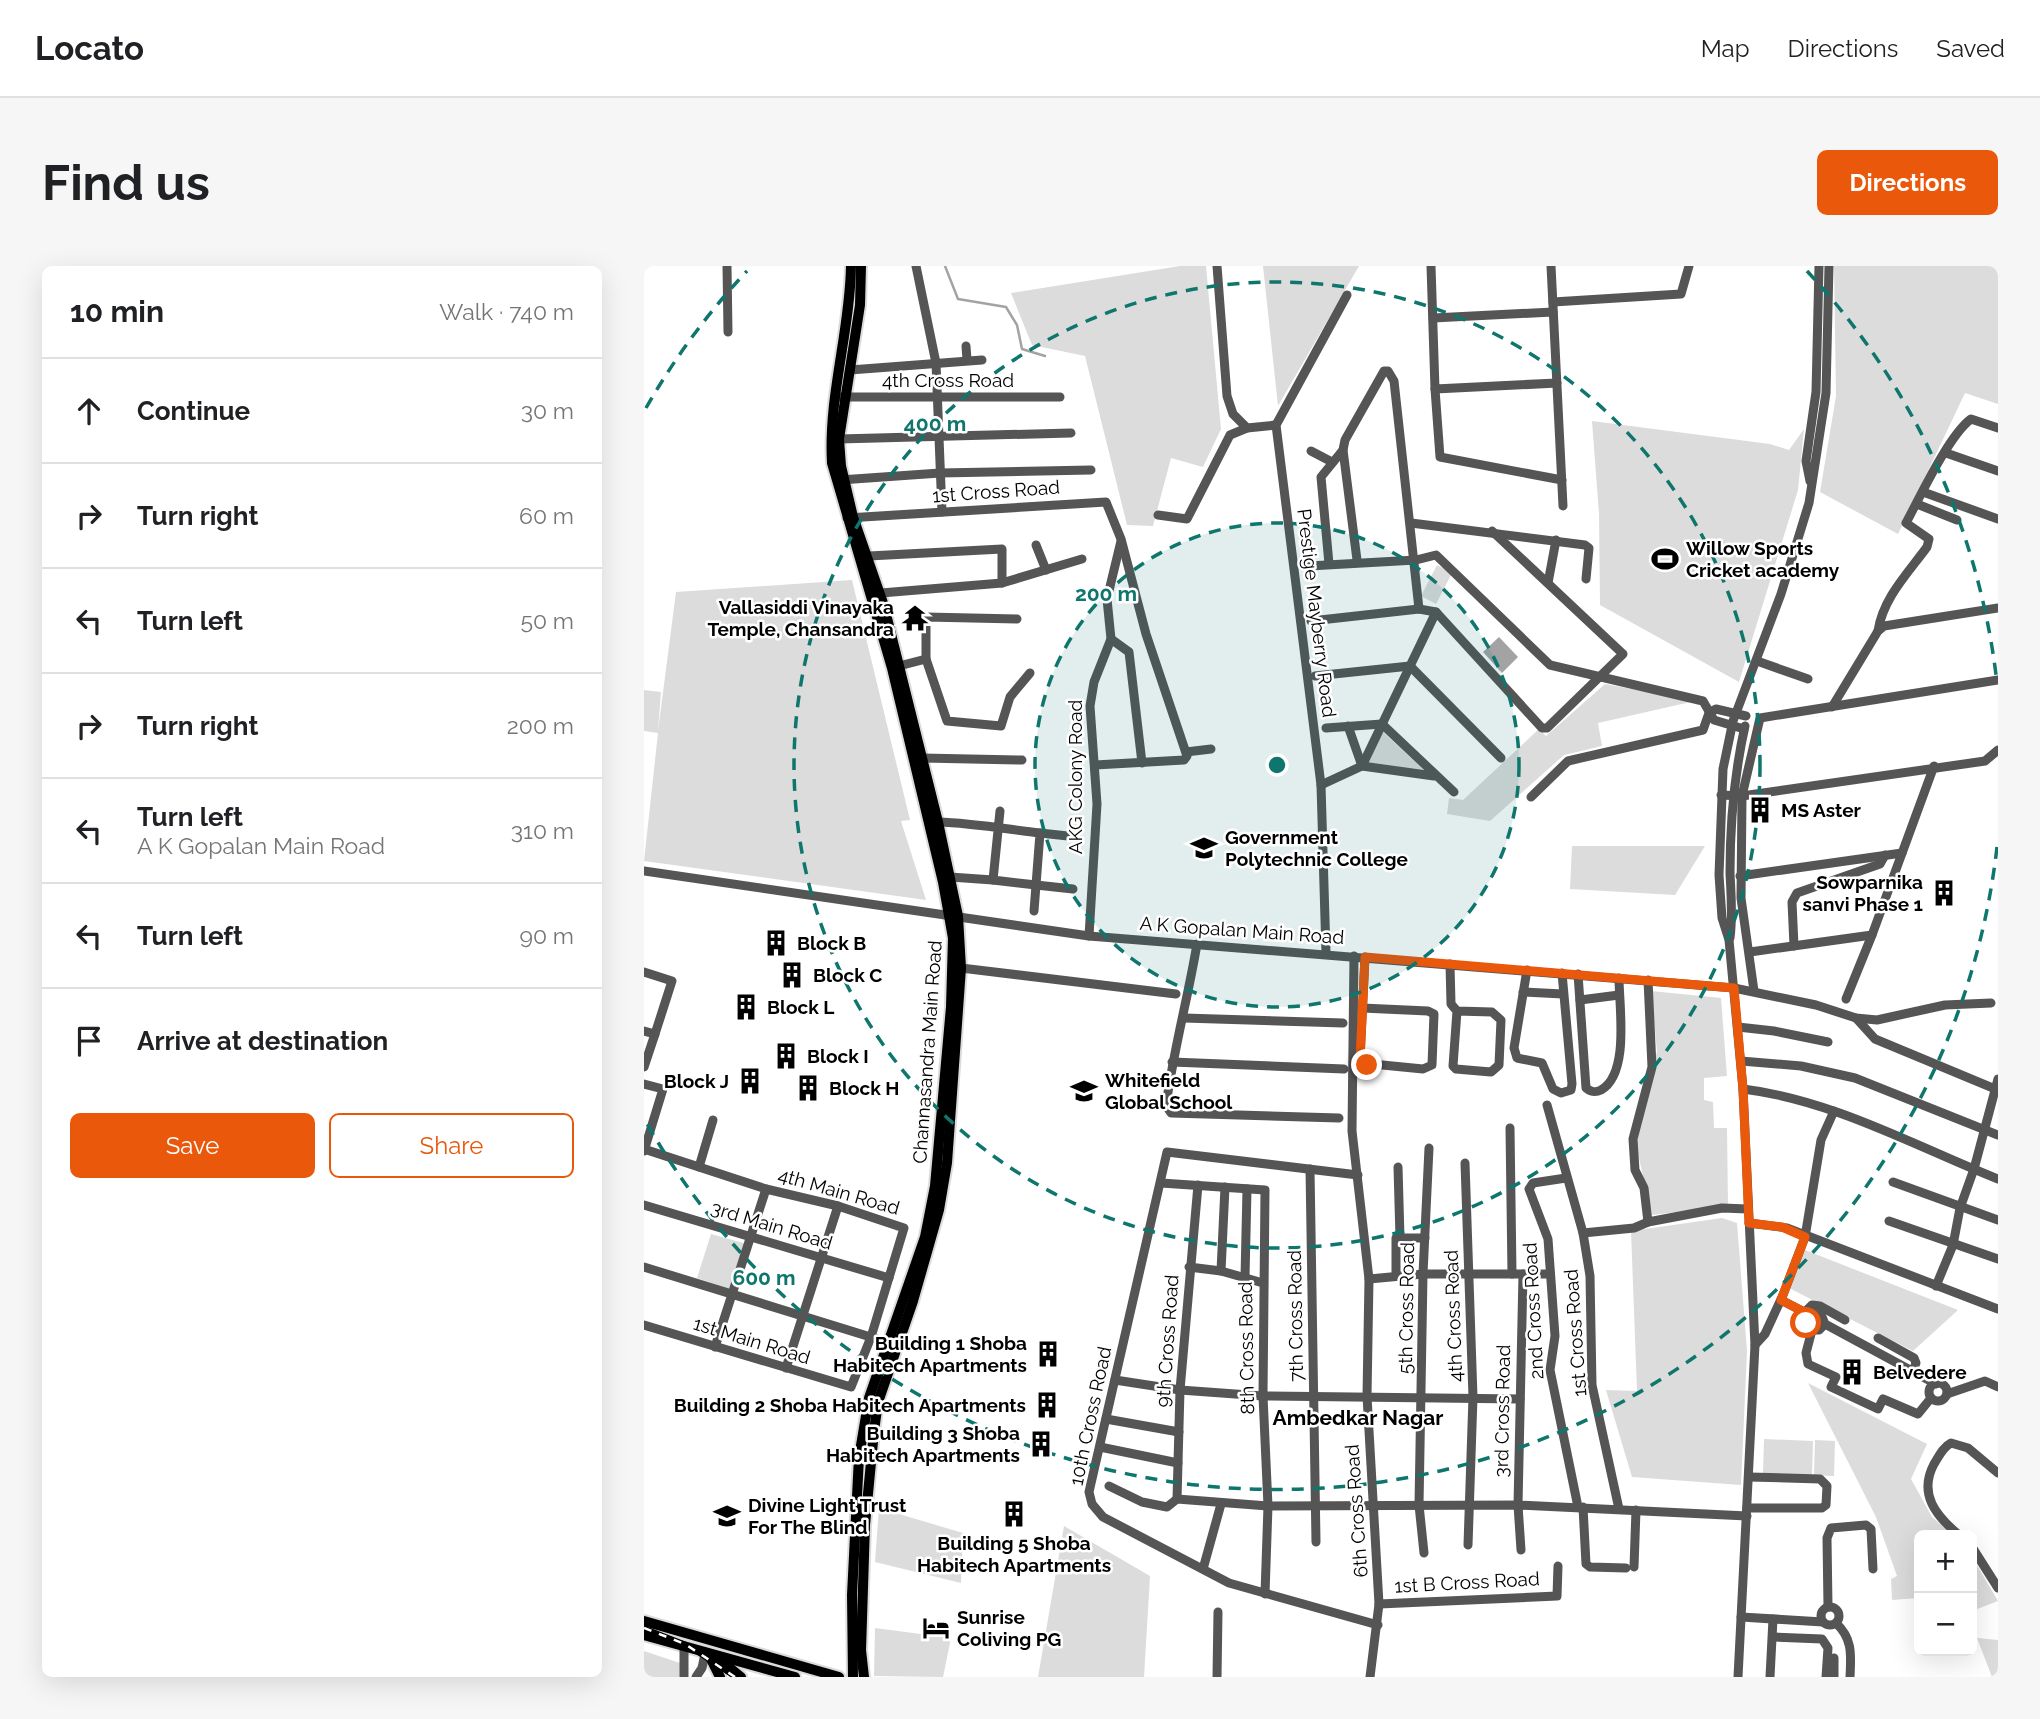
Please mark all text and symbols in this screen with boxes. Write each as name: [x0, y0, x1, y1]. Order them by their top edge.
text: Locato: [35, 29, 144, 68]
text: Map: [1701, 34, 1750, 63]
text: Directions: [1788, 34, 1898, 63]
text: Saved: [1936, 34, 2005, 63]
button: Directions: [1817, 150, 1998, 215]
text: Find us: [42, 154, 210, 211]
text: 10 min: [70, 294, 164, 329]
text: Walk · 740 m: [439, 298, 574, 325]
street label: 4th Cross Road: [882, 369, 1014, 391]
icon: ahead: [70, 392, 108, 430]
text: Continue: [137, 396, 250, 426]
text: 30 m: [521, 397, 574, 424]
text: 400 m: [904, 411, 966, 436]
street label: 1st Cross Road: [931, 476, 1061, 506]
icon: right: [70, 497, 108, 535]
text: Turn right: [137, 501, 258, 531]
text: 60 m: [519, 502, 574, 529]
street label: Prestige Mayberry Road: [1293, 507, 1341, 719]
place label: Willow Sports Cricket academy: [1686, 537, 1840, 581]
sports icon: Willow Sports Cricket academy: [1650, 544, 1680, 574]
text: 200 m: [1075, 581, 1137, 606]
place label: Vallasiddi Vinayaka Temple, Chansandra: [708, 596, 894, 640]
icon: left: [70, 602, 108, 640]
temple icon: Vallasiddi Vinayaka Temple, Chansandra: [900, 603, 930, 633]
text: Turn left: [137, 606, 243, 636]
text: 50 m: [520, 607, 574, 634]
street label: AKG Colony Road: [1064, 700, 1086, 854]
icon: right: [70, 707, 108, 745]
text: Turn right: [137, 711, 258, 741]
text: 200 m: [507, 712, 574, 739]
centre of rings: [1265, 753, 1289, 777]
building icon: MS Aster: [1745, 795, 1775, 825]
place label: MS Aster: [1781, 799, 1862, 821]
text: Turn left: [137, 802, 243, 832]
icon: left: [70, 812, 108, 850]
text: 310 m: [511, 817, 574, 844]
place label: Government Polytechnic College: [1225, 826, 1408, 870]
text: A K Gopalan Main Road: [137, 832, 385, 859]
school or university icon: Government Polytechnic College: [1189, 833, 1219, 863]
place label: Sowparnika sanvi Phase 1: [1803, 871, 1923, 915]
building icon: Sowparnika sanvi Phase 1: [1929, 878, 1959, 908]
street label: A K Gopalan Main Road: [1139, 912, 1345, 948]
icon: left: [70, 917, 108, 955]
text: Turn left: [137, 921, 243, 951]
text: 90 m: [519, 922, 574, 949]
building icon: Block B: [761, 928, 791, 958]
place label: Block B: [797, 932, 866, 954]
street label: Channasandra Main Road: [908, 940, 946, 1164]
building icon: Block C: [777, 960, 807, 990]
place label: Block C: [813, 964, 882, 986]
building icon: Block L: [731, 992, 761, 1022]
place label: Block L: [767, 996, 834, 1018]
icon: arrive: [70, 1022, 108, 1060]
text: Arrive at destination: [137, 1026, 388, 1056]
building icon: Block I: [771, 1041, 801, 1071]
place label: Block I: [807, 1045, 869, 1067]
route end: [1351, 1049, 1382, 1080]
building icon: Block J: [735, 1066, 765, 1096]
place label: Whitefield Global School: [1105, 1069, 1233, 1113]
place label: Block J: [664, 1070, 729, 1092]
building icon: Block H: [793, 1073, 823, 1103]
school or university icon: Whitefield Global School: [1069, 1076, 1099, 1106]
place label: Block H: [829, 1077, 900, 1099]
button: Save: [70, 1113, 315, 1178]
button: Share: [329, 1113, 574, 1178]
street label: 4th Main Road: [776, 1163, 902, 1219]
street label: 3rd Main Road: [709, 1196, 835, 1254]
street label: 5th Cross Road: [1394, 1242, 1418, 1374]
street label: 2nd Cross Road: [1518, 1242, 1548, 1380]
street label: 7th Cross Road: [1283, 1250, 1307, 1382]
street label: 4th Cross Road: [1440, 1250, 1466, 1382]
text: 600 m: [732, 1265, 796, 1290]
street label: 1st Cross Road: [1560, 1268, 1590, 1398]
street label: 9th Cross Road: [1151, 1274, 1183, 1408]
street label: 8th Cross Road: [1234, 1281, 1258, 1415]
route start: [1790, 1307, 1821, 1338]
street label: 1st Main Road: [691, 1312, 813, 1368]
place label: Building 1 Shoba Habitech Apartments: [833, 1332, 1027, 1376]
building icon: Building 1 Shoba Habitech Apartments: [1033, 1339, 1063, 1369]
street label: 10th Cross Road: [1065, 1344, 1115, 1488]
street label: 3rd Cross Road: [1490, 1344, 1514, 1478]
building icon: Belvedere: [1837, 1357, 1867, 1387]
place label: Belvedere: [1873, 1361, 1967, 1383]
building icon: Building 2 Shoba Habitech Apartments: [1032, 1390, 1062, 1420]
place label: Building 2 Shoba Habitech Apartments: [674, 1394, 1026, 1416]
district label: Ambedkar Nagar: [1273, 1405, 1443, 1430]
place label: Building 3 Shoba Habitech Apartments: [826, 1422, 1020, 1466]
building icon: Building 3 Shoba Habitech Apartments: [1026, 1429, 1056, 1459]
street label: 6th Cross Road: [1340, 1444, 1372, 1578]
place label: Divine Light Trust For The Blind: [748, 1494, 907, 1538]
building icon: Building 5 Shoba Habitech Apartments: [999, 1499, 1029, 1529]
school or university icon: Divine Light Trust For The Blind: [712, 1501, 742, 1531]
map controls: [1914, 1530, 1977, 1656]
button: +: [1914, 1530, 1977, 1593]
place label: Building 5 Shoba Habitech Apartments: [917, 1532, 1111, 1576]
street label: 1st B Cross Road: [1394, 1567, 1540, 1597]
button: −: [1914, 1593, 1977, 1656]
place label: Sunrise Coliving PG: [957, 1606, 1061, 1650]
hotel icon: Sunrise Coliving PG: [921, 1613, 951, 1643]

